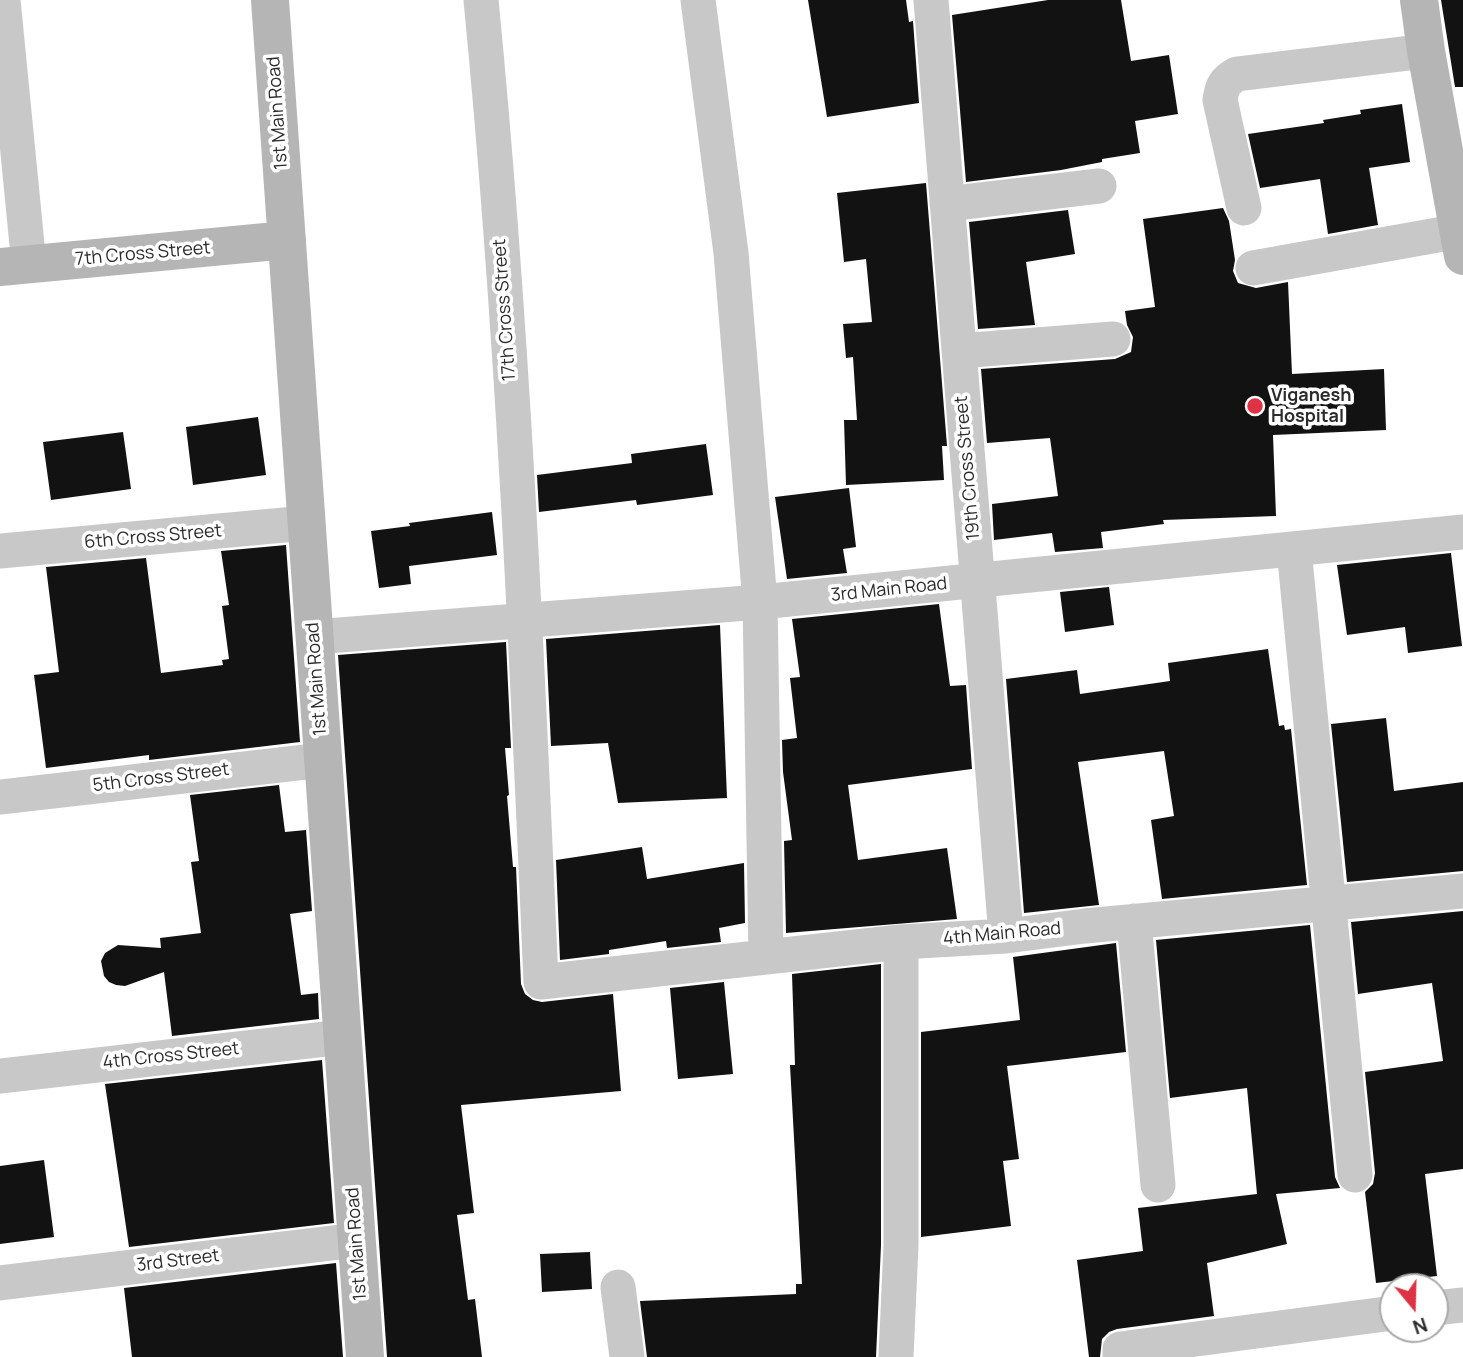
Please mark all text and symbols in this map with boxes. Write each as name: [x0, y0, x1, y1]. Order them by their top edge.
street label: 1st Main Road: [263, 56, 293, 170]
street label: 7th Cross Street: [74, 237, 212, 271]
street label: 17th Cross Street: [489, 238, 521, 382]
place label: Viganesh Hospital: [1271, 385, 1352, 428]
street label: 19th Cross Street: [951, 395, 985, 541]
marker: Viganesh Hospital: [1245, 396, 1265, 416]
street label: 6th Cross Street: [83, 520, 223, 554]
street label: 3rd Main Road: [830, 573, 948, 607]
street label: 1st Main Road: [302, 622, 332, 736]
street label: 5th Cross Street: [92, 759, 230, 797]
street label: 4th Main Road: [942, 918, 1062, 950]
street label: 4th Cross Street: [102, 1038, 240, 1074]
street label: 1st Main Road: [342, 1187, 372, 1301]
street label: 3rd Street: [135, 1245, 221, 1277]
north arrow: [1379, 1273, 1449, 1343]
text: N: [1409, 1311, 1431, 1340]

